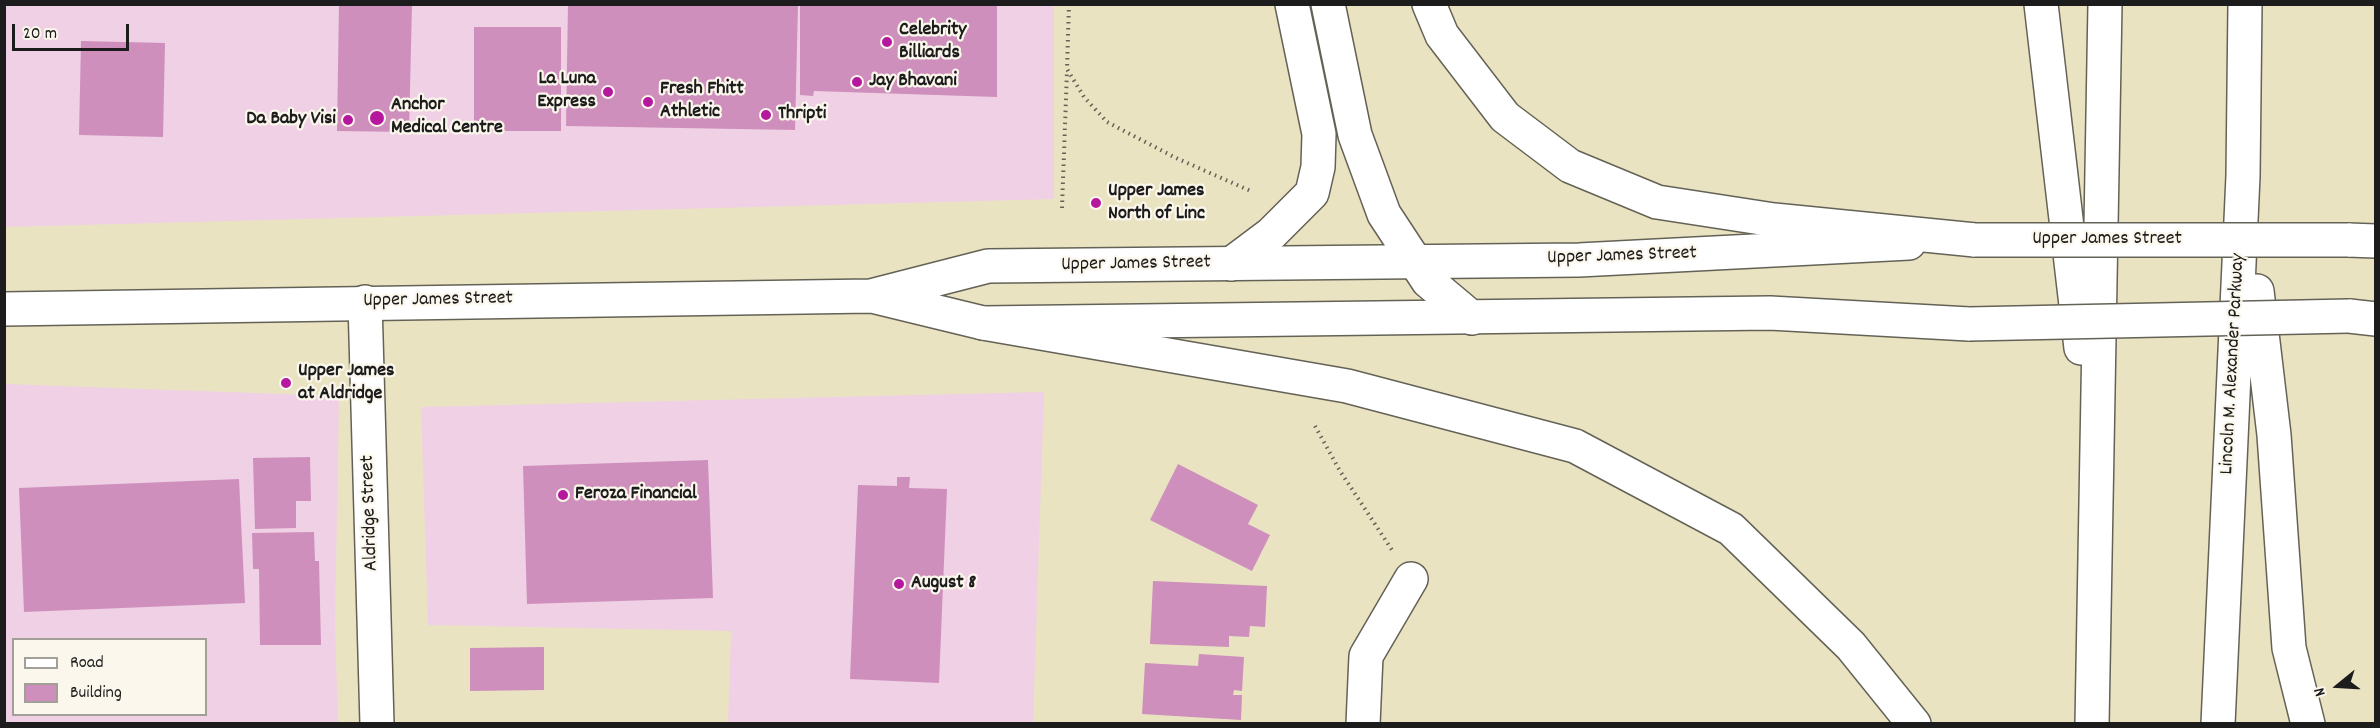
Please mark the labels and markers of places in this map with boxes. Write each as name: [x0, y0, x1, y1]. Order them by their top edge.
place label: Celebrity Billiards: [899, 19, 966, 66]
marker: Celebrity Billiards: [880, 35, 894, 49]
place label: La Luna Express: [537, 68, 596, 115]
place label: Jay Bhavani: [869, 70, 957, 94]
marker: Jay Bhavani: [850, 75, 864, 89]
place label: Fresh Fhitt Athletic: [660, 78, 744, 125]
marker: La Luna Express: [601, 85, 615, 99]
place label: Anchor Medical Centre: [391, 94, 503, 141]
marker: Fresh Fhitt Athletic: [641, 95, 655, 109]
place label: Thripti: [778, 103, 826, 127]
place label: Da Baby Visi: [246, 108, 336, 132]
marker: Thripti: [759, 108, 773, 122]
marker: Anchor Medical Centre: [368, 109, 386, 127]
marker: Da Baby Visi: [341, 113, 355, 127]
place label: Upper James North of Linc: [1108, 180, 1205, 227]
marker: Upper James North of Linc: [1089, 196, 1103, 210]
place label: Upper James at Aldridge: [298, 360, 394, 407]
marker: Upper James at Aldridge: [279, 376, 293, 390]
place label: Feroza Financial: [575, 483, 697, 507]
marker: Feroza Financial: [556, 488, 570, 502]
place label: August 8: [911, 572, 976, 596]
marker: August 8: [892, 577, 906, 591]

